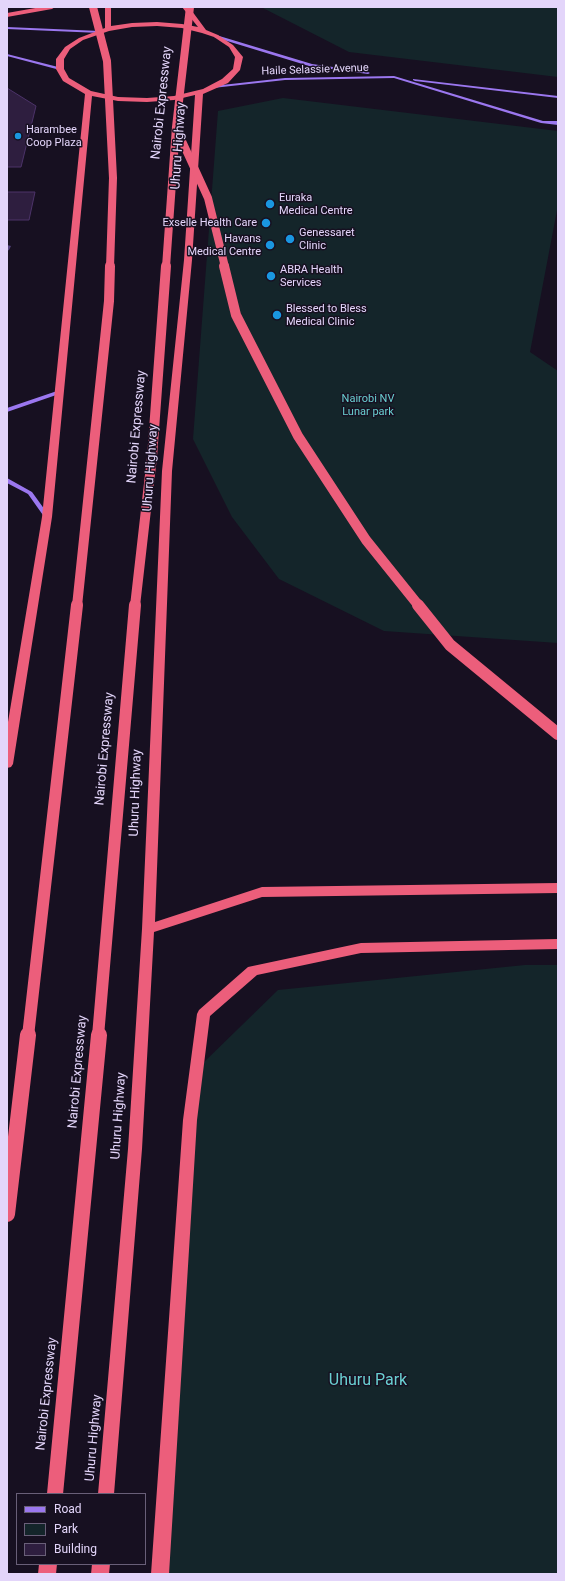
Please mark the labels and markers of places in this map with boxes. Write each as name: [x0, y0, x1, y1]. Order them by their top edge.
place label: Harambee Coop Plaza: [26, 123, 82, 149]
marker: Harambee Coop Plaza: [13, 131, 23, 141]
place label: Euraka Medical Centre: [279, 191, 353, 217]
marker: Euraka Medical Centre: [264, 198, 276, 210]
place label: Exselle Health Care: [163, 216, 257, 230]
marker: Exselle Health Care: [260, 217, 272, 229]
place label: Genessaret Clinic: [299, 226, 355, 252]
place label: Havans Medical Centre: [187, 232, 261, 258]
marker: Genessaret Clinic: [284, 233, 296, 245]
marker: Havans Medical Centre: [264, 239, 276, 251]
place label: ABRA Health Services: [280, 263, 343, 289]
marker: ABRA Health Services: [265, 270, 277, 282]
place label: Blessed to Bless Medical Clinic: [286, 302, 367, 328]
marker: Blessed to Bless Medical Clinic: [271, 309, 283, 321]

